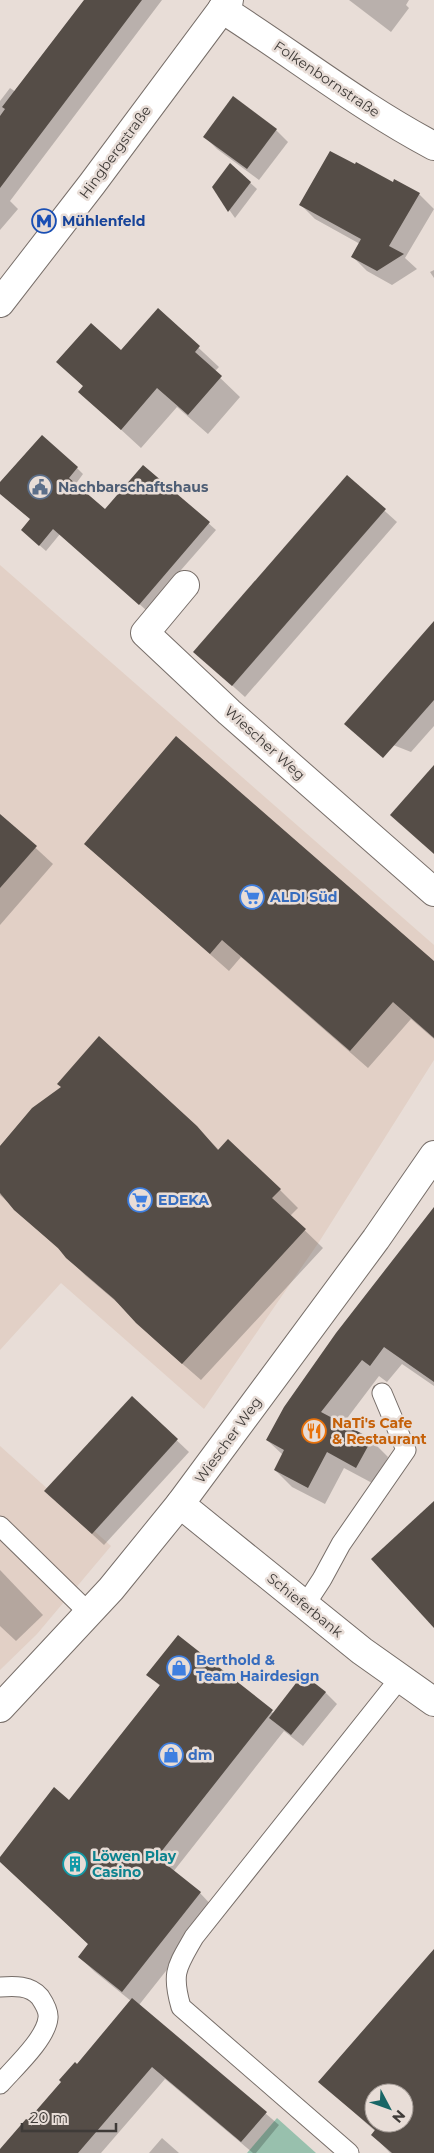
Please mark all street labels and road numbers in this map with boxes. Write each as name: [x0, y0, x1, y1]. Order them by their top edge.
street label: Folkenbornstraße: [271, 37, 383, 121]
street label: Hingbergstraße: [75, 102, 155, 202]
street label: Wiescher Weg: [221, 702, 309, 784]
street label: Wiescher Weg: [191, 1393, 265, 1487]
street label: Schieferbank: [264, 1569, 347, 1641]

